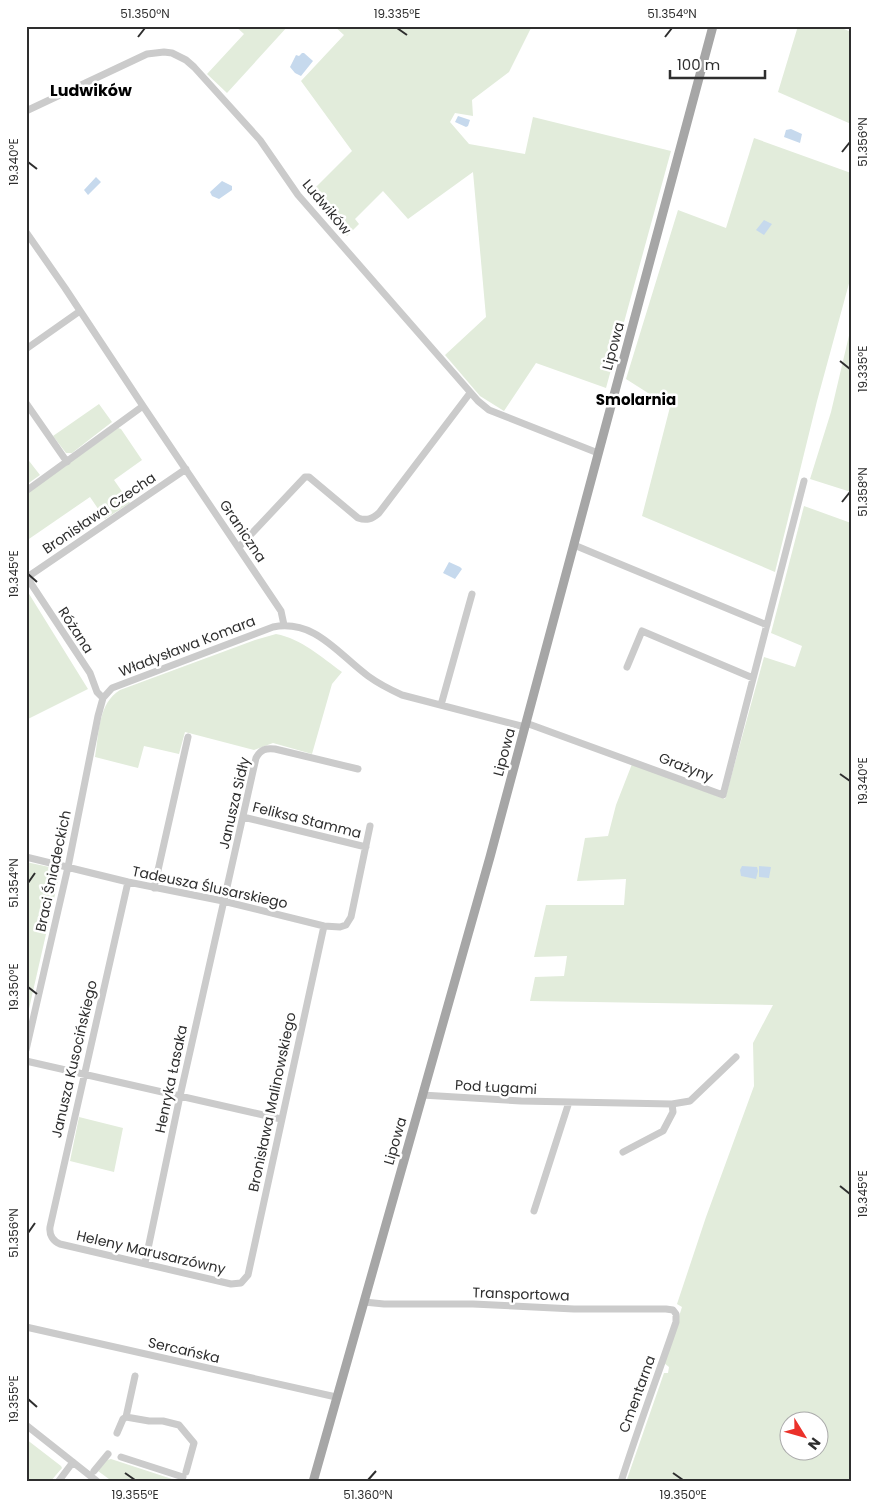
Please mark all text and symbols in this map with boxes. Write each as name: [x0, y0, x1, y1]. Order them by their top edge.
text: 51.350°N: [120, 5, 170, 22]
text: 19.335°E: [374, 5, 420, 22]
text: 51.354°N: [647, 5, 697, 22]
scale bar: [670, 48, 764, 80]
text: 100 m: [677, 54, 720, 75]
district label: Ludwików: [50, 79, 132, 102]
text: 51.356°N: [854, 117, 871, 167]
text: 19.340°E: [5, 138, 22, 186]
street label: Ludwików: [298, 175, 357, 240]
street label: Lipowa: [597, 320, 629, 372]
text: 19.335°E: [854, 346, 871, 392]
district label: Smolarnia: [596, 389, 676, 410]
text: 51.358°N: [854, 467, 871, 517]
street label: Bronisława Czecha: [38, 468, 160, 558]
street label: Graniczna: [215, 496, 271, 566]
text: 19.345°E: [5, 550, 22, 598]
street label: Różana: [54, 603, 98, 657]
street label: Władysława Komara: [116, 611, 258, 681]
street label: Lipowa: [488, 726, 520, 778]
street label: Grażyny: [656, 748, 716, 787]
street label: Janusza Sidły: [214, 755, 254, 851]
text: 19.340°E: [854, 757, 871, 805]
street label: Feliksa Stamma: [251, 797, 363, 843]
street label: Braci Śniadeckich: [30, 808, 76, 934]
text: 51.354°N: [5, 858, 22, 908]
street label: Tadeusza Ślusarskiego: [130, 861, 290, 913]
text: 19.350°E: [5, 963, 22, 1011]
street label: Janusza Kusocińskiego: [46, 978, 102, 1140]
street label: Bronisława Malinowskiego: [243, 1010, 301, 1194]
street label: Henryka Łasaka: [150, 1023, 192, 1135]
street label: Pod Ługami: [454, 1075, 538, 1099]
street label: Lipowa: [379, 1115, 411, 1167]
text: 19.345°E: [854, 1170, 871, 1218]
text: 51.356°N: [5, 1208, 22, 1258]
street label: Heleny Marusarzówny: [74, 1225, 228, 1279]
street label: Transportowa: [472, 1282, 570, 1306]
street label: Sercańska: [146, 1332, 222, 1368]
street label: Cmentarna: [614, 1352, 660, 1436]
text: 19.355°E: [5, 1375, 22, 1423]
north arrow: [780, 1410, 830, 1460]
text: N: [803, 1434, 826, 1454]
text: 19.355°E: [111, 1486, 159, 1503]
text: 51.360°N: [343, 1486, 393, 1503]
text: 19.350°E: [659, 1486, 707, 1503]

